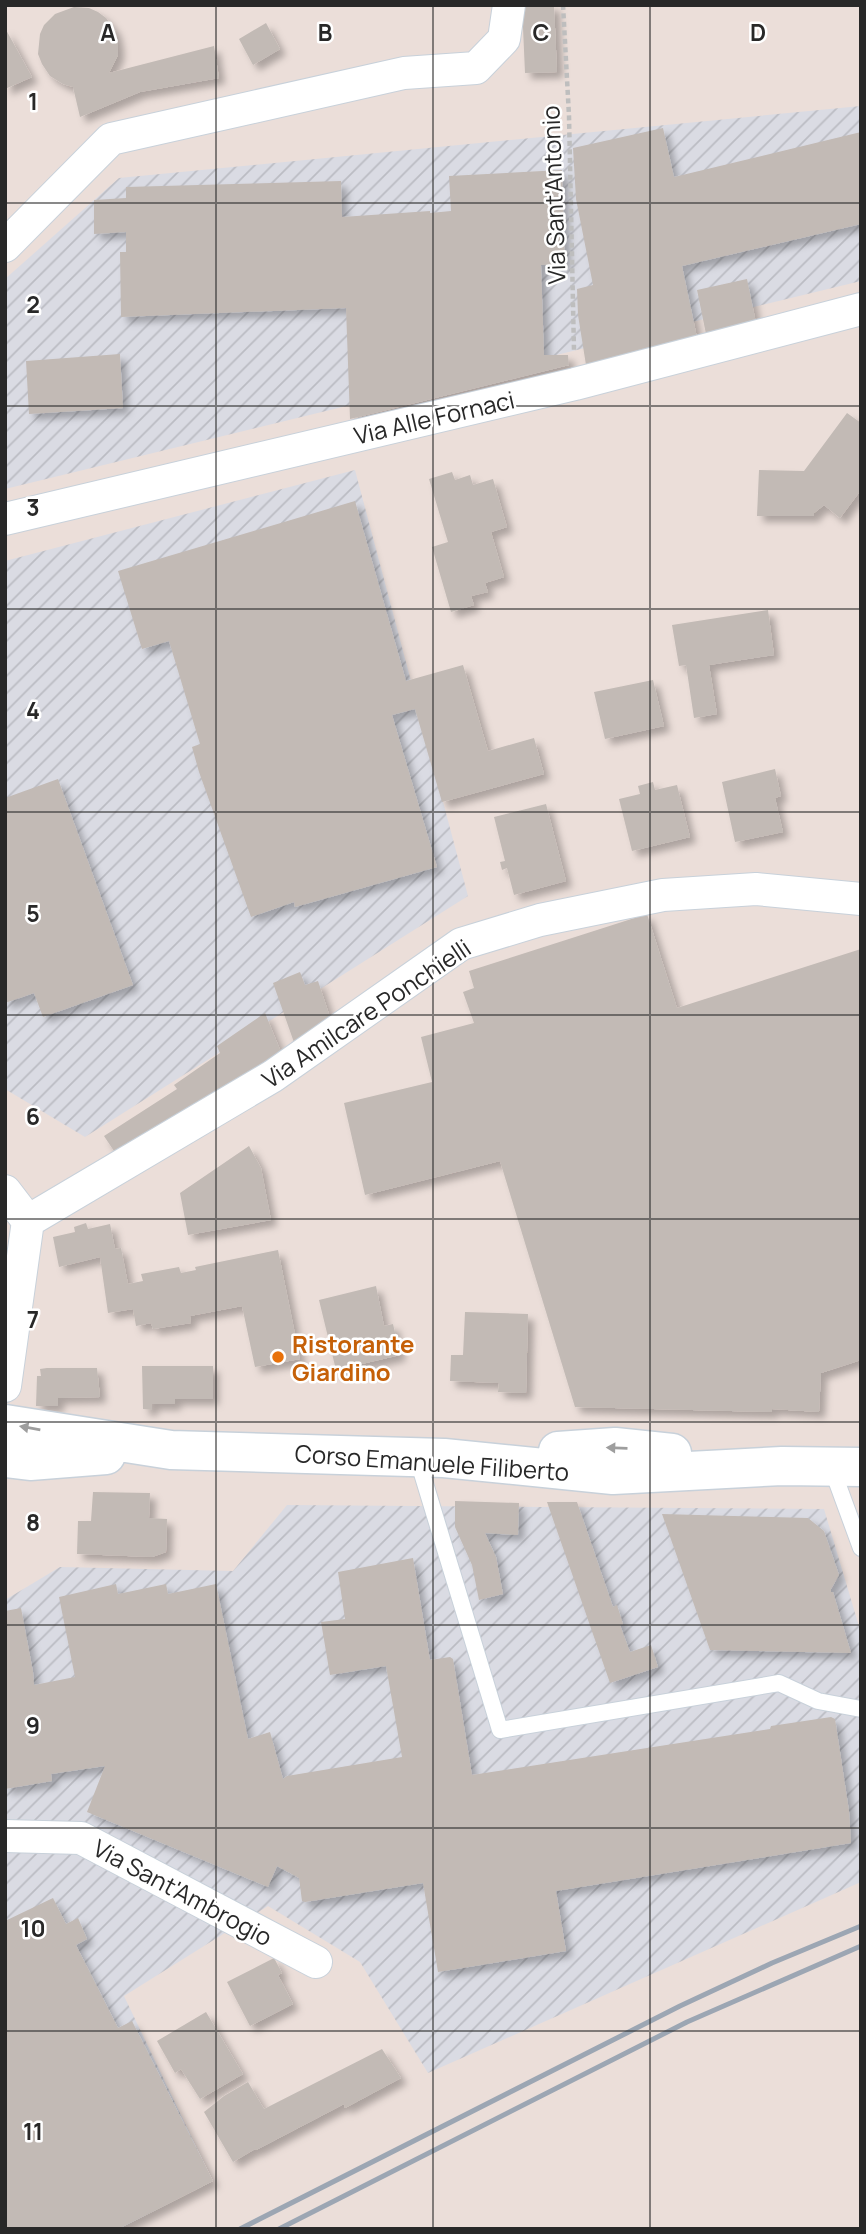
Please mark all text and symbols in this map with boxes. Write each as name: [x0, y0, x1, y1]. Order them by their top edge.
text: A: [100, 16, 116, 48]
text: B: [318, 16, 332, 48]
text: C: [533, 16, 550, 48]
text: D: [750, 16, 766, 48]
text: 1: [28, 85, 38, 117]
street label: Via Sant'Antonio: [533, 105, 573, 285]
text: 2: [26, 288, 40, 320]
street label: Via Alle Fornaci: [351, 383, 517, 451]
text: 3: [26, 491, 40, 523]
text: 4: [26, 694, 40, 726]
text: 5: [26, 897, 40, 929]
street label: Via Amilcare Ponchielli: [255, 931, 477, 1095]
text: 6: [26, 1100, 40, 1132]
text: 7: [27, 1303, 39, 1335]
place label: Ristorante Giardino: [292, 1327, 414, 1388]
marker: Ristorante Giardino: [270, 1349, 286, 1365]
one-way arrow: [19, 1422, 41, 1433]
street label: Corso Emanuele Filiberto: [294, 1436, 570, 1488]
one-way arrow: [605, 1442, 627, 1454]
text: 8: [26, 1506, 40, 1538]
text: 9: [26, 1709, 40, 1741]
street label: Via Sant'Ambrogio: [88, 1831, 278, 1953]
text: 10: [20, 1912, 46, 1944]
text: 11: [23, 2115, 43, 2147]

